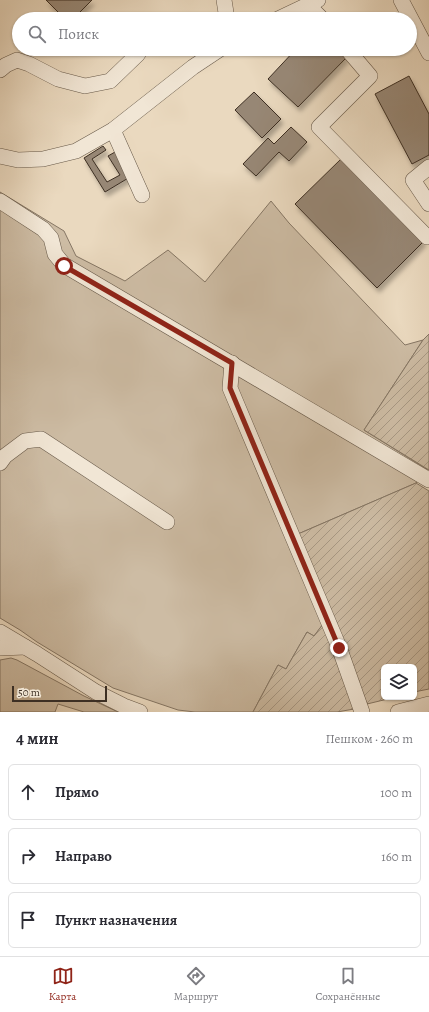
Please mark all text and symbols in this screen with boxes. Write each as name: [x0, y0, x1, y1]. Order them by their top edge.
search box: [12, 12, 417, 56]
icon: search: [26, 23, 48, 45]
text: Поиск: [58, 24, 99, 44]
route start: [55, 257, 73, 275]
route end: [330, 639, 348, 657]
map controls: [381, 664, 417, 700]
button: layers: [381, 664, 417, 700]
scale bar: [12, 684, 107, 703]
text: 50 m: [18, 685, 40, 700]
text: 4 мин: [16, 727, 59, 750]
text: Пешком · 260 m: [325, 730, 413, 747]
icon: ahead: [17, 781, 39, 803]
text: Прямо: [55, 782, 99, 802]
text: 100 m: [380, 784, 412, 801]
icon: right: [17, 845, 39, 867]
text: Направо: [55, 846, 112, 866]
text: 160 m: [381, 848, 412, 865]
icon: arrive: [17, 909, 39, 931]
text: Пункт назначения: [55, 910, 177, 930]
tab: Карта: [49, 965, 76, 1004]
tab: Маршрут: [174, 965, 218, 1004]
tab: Сохранённые: [315, 965, 380, 1004]

